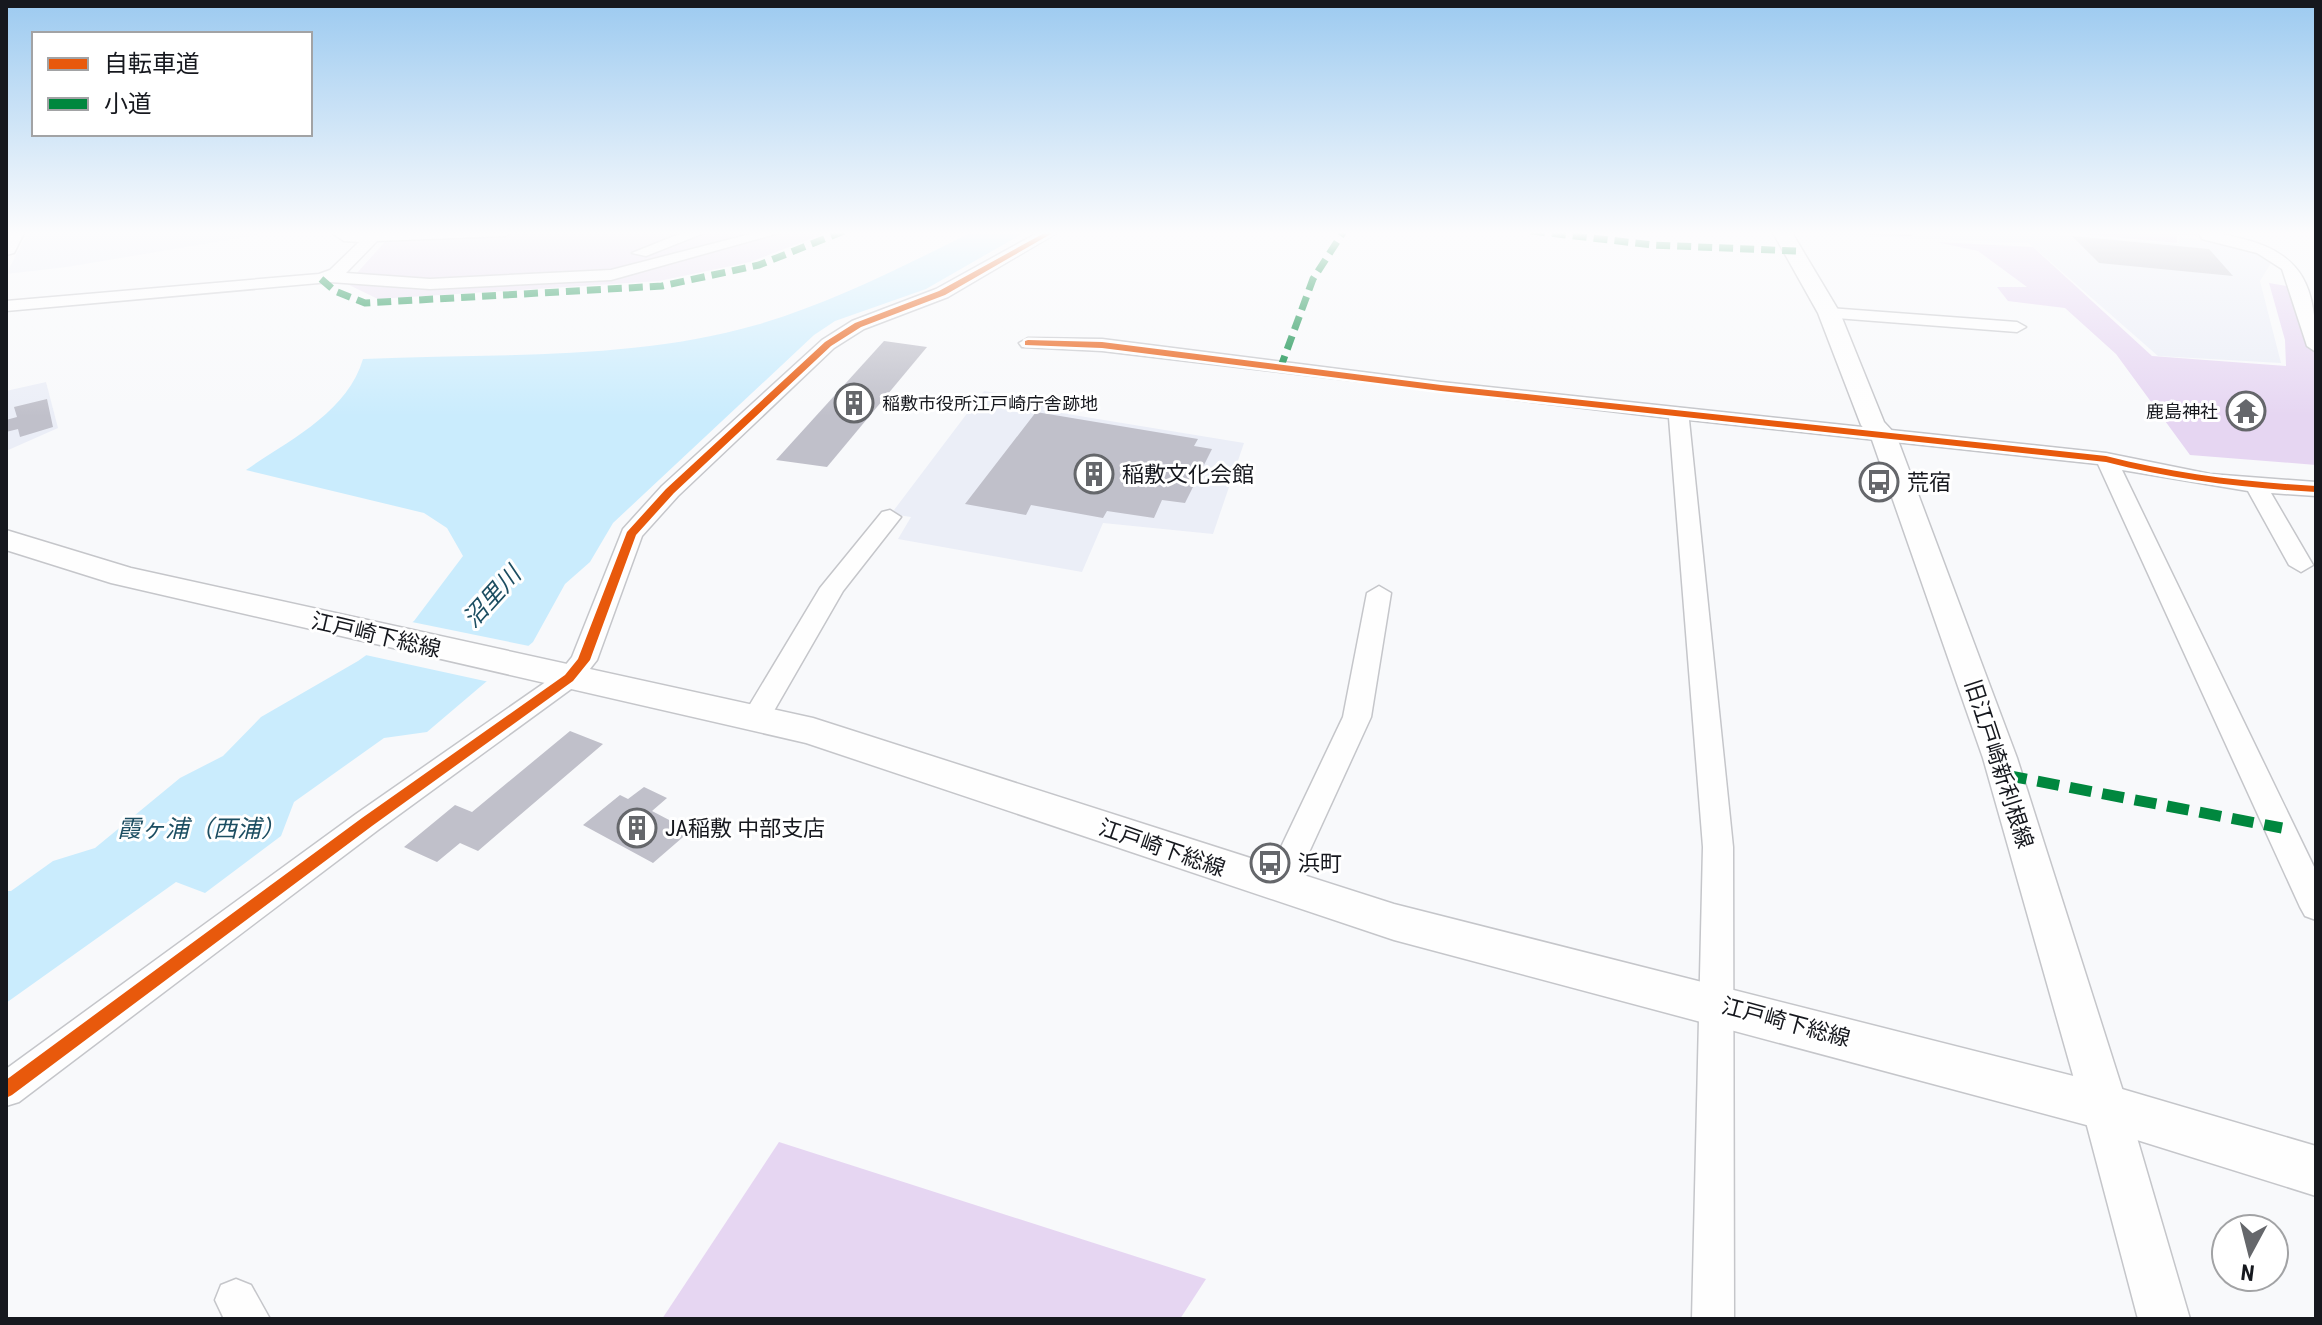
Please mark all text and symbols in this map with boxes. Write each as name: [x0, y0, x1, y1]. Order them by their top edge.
legend: [32, 32, 312, 136]
text: 自転車道: [104, 50, 200, 78]
text: 小道: [104, 90, 152, 118]
building icon: 稲敷市役所江戸崎庁舎跡地: [833, 382, 875, 424]
temple icon: 鹿島神社: [2225, 390, 2267, 432]
place label: 稲敷市役所江戸崎庁舎跡地: [882, 393, 1098, 414]
place label: 鹿島神社: [2146, 401, 2218, 422]
building icon: 稲敷文化会館: [1073, 453, 1115, 495]
bus stop icon: 荒宿: [1858, 461, 1900, 503]
place label: 稲敷文化会館: [1122, 462, 1254, 487]
place label: 荒宿: [1907, 470, 1951, 495]
water label: 沼里川: [458, 559, 529, 633]
street label: 江戸崎下総線: [309, 608, 443, 662]
street label: 旧江戸崎新利根線: [1960, 676, 2038, 852]
building icon: JA稲敷 中部支店: [616, 807, 658, 849]
water label: 霞ヶ浦（西浦）: [117, 815, 285, 843]
street label: 江戸崎下総線: [1096, 815, 1228, 881]
place label: JA稲敷 中部支店: [665, 816, 825, 841]
bus stop icon: 浜町: [1249, 842, 1291, 884]
place label: 浜町: [1298, 851, 1342, 876]
street label: 江戸崎下総線: [1719, 993, 1853, 1051]
north arrow: [2210, 1213, 2290, 1293]
text: N: [2239, 1259, 2256, 1286]

